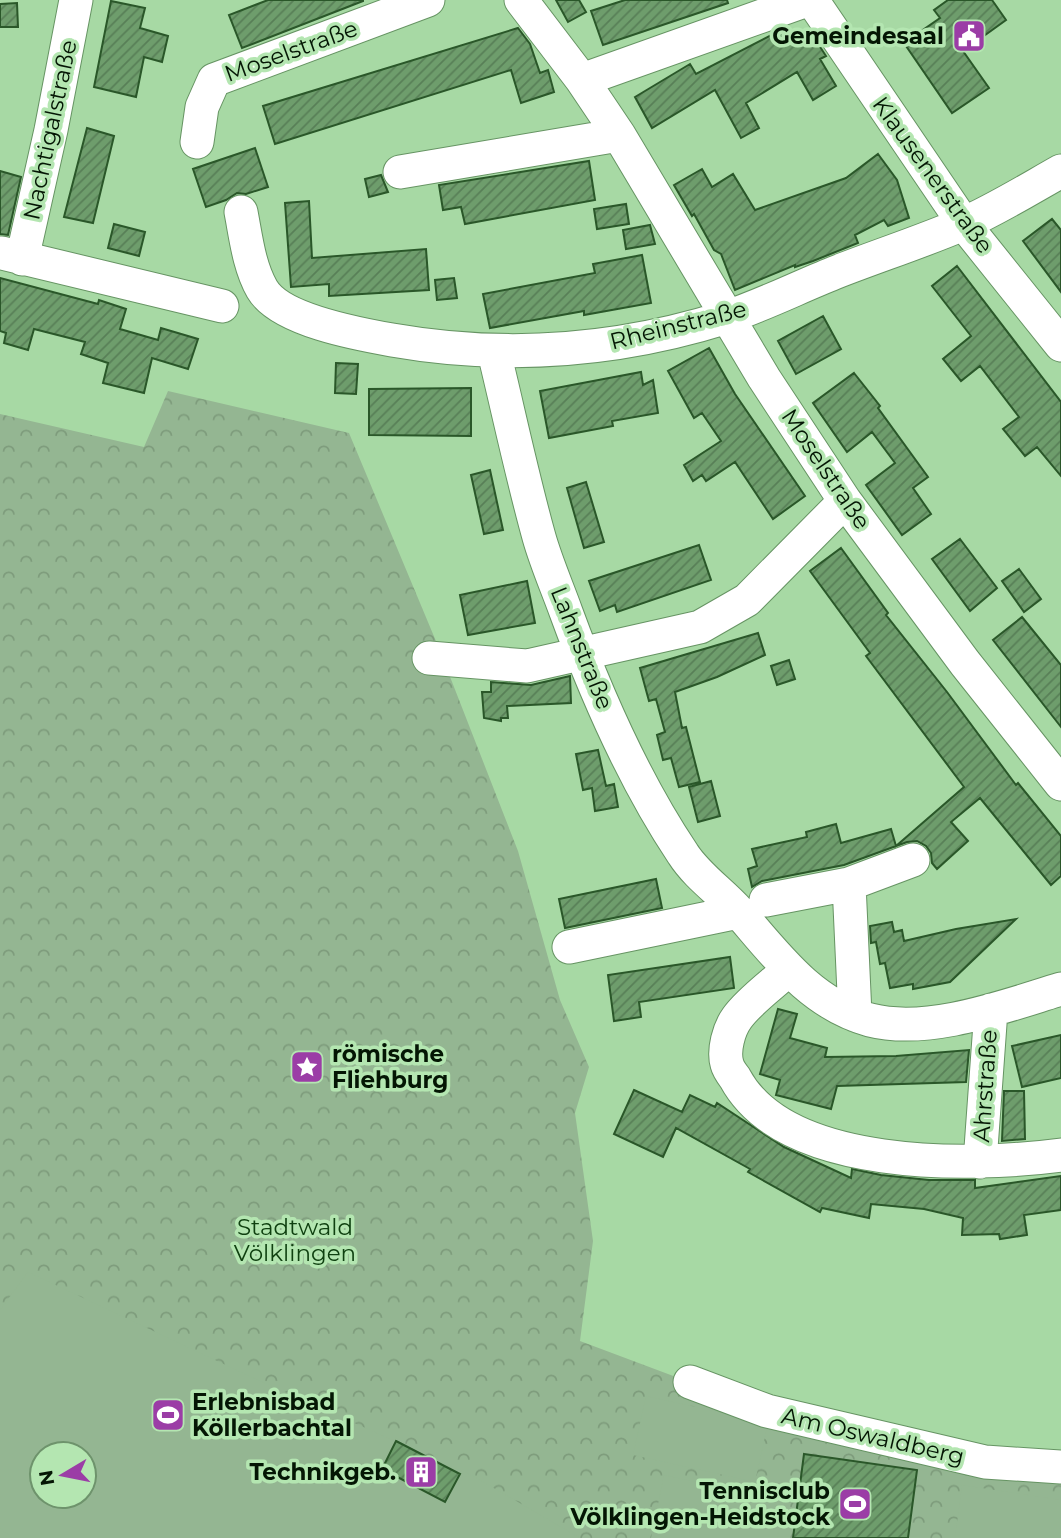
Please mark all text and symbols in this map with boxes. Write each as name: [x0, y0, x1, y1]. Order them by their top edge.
street label: Moselstraße: [221, 14, 361, 88]
public building icon: Gemeindesaal: [950, 17, 988, 55]
place label: Gemeindesaal: [772, 22, 944, 50]
street label: Nachtigalstraße: [17, 37, 83, 223]
street label: Klausenerstraße: [867, 91, 999, 259]
street label: Rheinstraße: [607, 295, 749, 355]
street label: Moselstraße: [775, 403, 877, 535]
street label: Lahnstraße: [545, 583, 619, 713]
street label: Ahrstraße: [967, 1029, 1003, 1143]
place label: römische Fliehburg: [332, 1040, 448, 1094]
place icon: römische Fliehburg: [288, 1048, 326, 1086]
park label: Stadtwald Völklingen: [234, 1213, 356, 1267]
place label: Erlebnisbad Köllerbachtal: [192, 1388, 352, 1442]
sports icon: Erlebnisbad Köllerbachtal: [149, 1396, 187, 1434]
street label: Am Oswaldberg: [779, 1401, 967, 1471]
north arrow: [28, 1440, 98, 1510]
building icon: Technikgeb.: [402, 1453, 440, 1491]
place label: Technikgeb.: [249, 1458, 396, 1486]
text: N: [34, 1468, 59, 1487]
place label: Tennisclub Völklingen-Heidstock: [569, 1477, 831, 1531]
sports icon: Tennisclub Völklingen-Heidstock: [836, 1485, 874, 1523]

